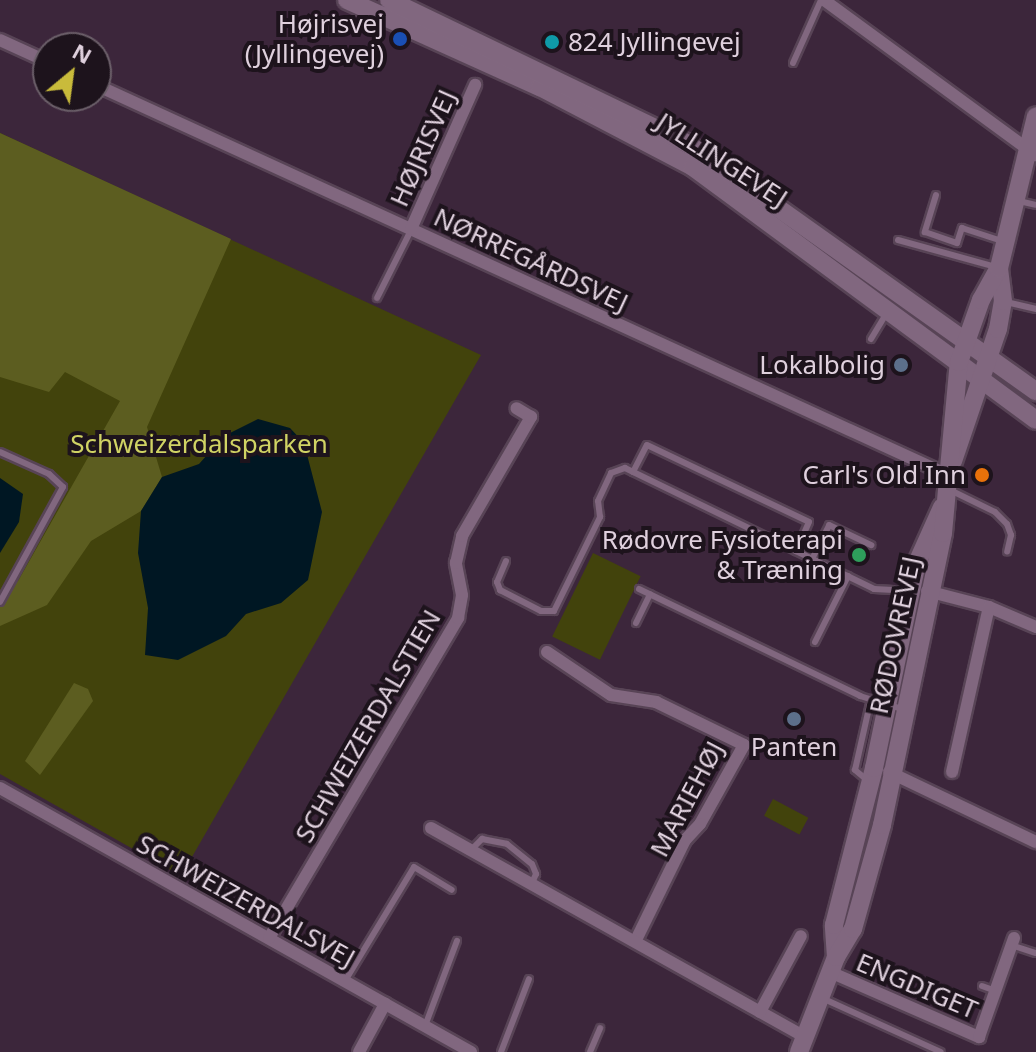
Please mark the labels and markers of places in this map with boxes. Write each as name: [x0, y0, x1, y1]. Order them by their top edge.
place label: Højrisvej (Jyllingevej): [245, 8, 384, 70]
place label: 824 Jyllingevej: [568, 26, 741, 58]
marker: Højrisvej (Jyllingevej): [391, 30, 409, 48]
marker: 824 Jyllingevej: [543, 33, 561, 51]
place label: Lokalbolig: [759, 349, 885, 381]
marker: Lokalbolig: [892, 356, 910, 374]
place label: Carl's Old Inn: [803, 459, 966, 491]
marker: Carl's Old Inn: [973, 466, 991, 484]
place label: Rødovre Fysioterapi & Træning: [602, 524, 843, 586]
marker: Rødovre Fysioterapi & Træning: [850, 546, 868, 564]
marker: Panten: [785, 710, 803, 728]
place label: Panten: [751, 731, 837, 763]

